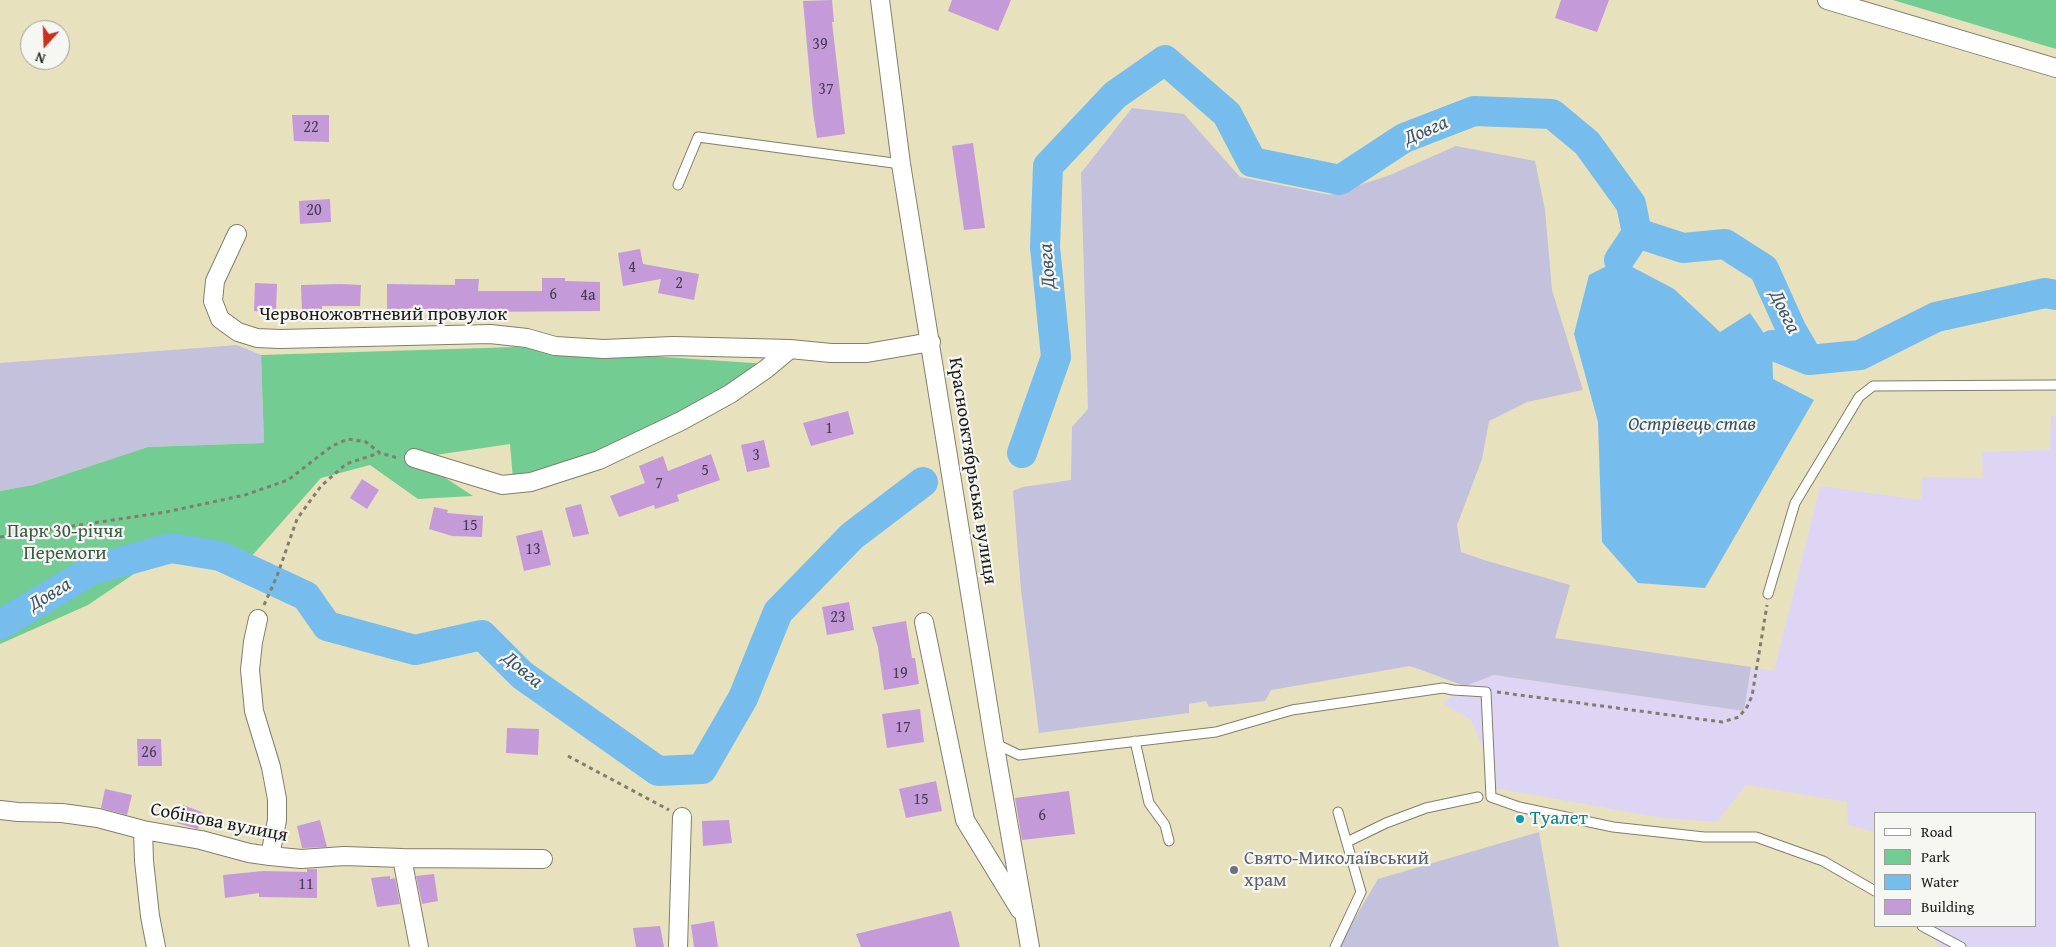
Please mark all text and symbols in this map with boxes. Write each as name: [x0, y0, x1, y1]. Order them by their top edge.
north arrow: [20, 20, 70, 70]
house number: 39: [812, 35, 828, 55]
text: N: [32, 47, 48, 69]
house number: 37: [818, 80, 834, 100]
water label: Довга: [1400, 111, 1452, 151]
house number: 22: [303, 118, 319, 138]
house number: 20: [306, 201, 322, 221]
water label: Довга: [1034, 242, 1062, 290]
house number: 4: [628, 258, 636, 278]
house number: 2: [675, 274, 683, 294]
house number: 6: [549, 285, 557, 305]
house number: 4а: [580, 286, 596, 306]
water label: Довга: [1763, 286, 1805, 338]
street label: Червоножовтневий провулок: [259, 304, 507, 326]
street label: Краснооктябрьська вулиця: [943, 356, 1001, 586]
water label: Острівець став: [1628, 413, 1756, 437]
house number: 1: [825, 419, 833, 439]
house number: 3: [752, 446, 760, 466]
house number: 5: [701, 461, 709, 481]
house number: 7: [655, 474, 663, 494]
house number: 15: [462, 516, 478, 536]
park label: Парк 30-річчя Перемоги: [7, 521, 123, 565]
house number: 13: [525, 540, 541, 560]
water label: Довга: [24, 573, 76, 617]
house number: 23: [830, 608, 846, 628]
water label: Довга: [497, 646, 547, 694]
house number: 19: [892, 664, 908, 684]
house number: 17: [895, 718, 911, 738]
house number: 26: [141, 743, 157, 763]
house number: 15: [913, 790, 929, 810]
street label: Собінова вулиця: [148, 799, 290, 847]
house number: 6: [1038, 806, 1046, 826]
place label: Туалет: [1530, 808, 1588, 830]
legend: [1874, 812, 2036, 927]
marker: Туалет: [1514, 813, 1526, 825]
text: Road: [1921, 821, 1952, 842]
text: Park: [1921, 846, 1950, 867]
place label: Свято-Миколаївський храм: [1244, 848, 1429, 892]
marker: Свято-Миколаївський храм: [1228, 864, 1240, 876]
text: Water: [1921, 871, 1959, 892]
house number: 11: [298, 875, 314, 895]
text: Building: [1921, 896, 1974, 917]

